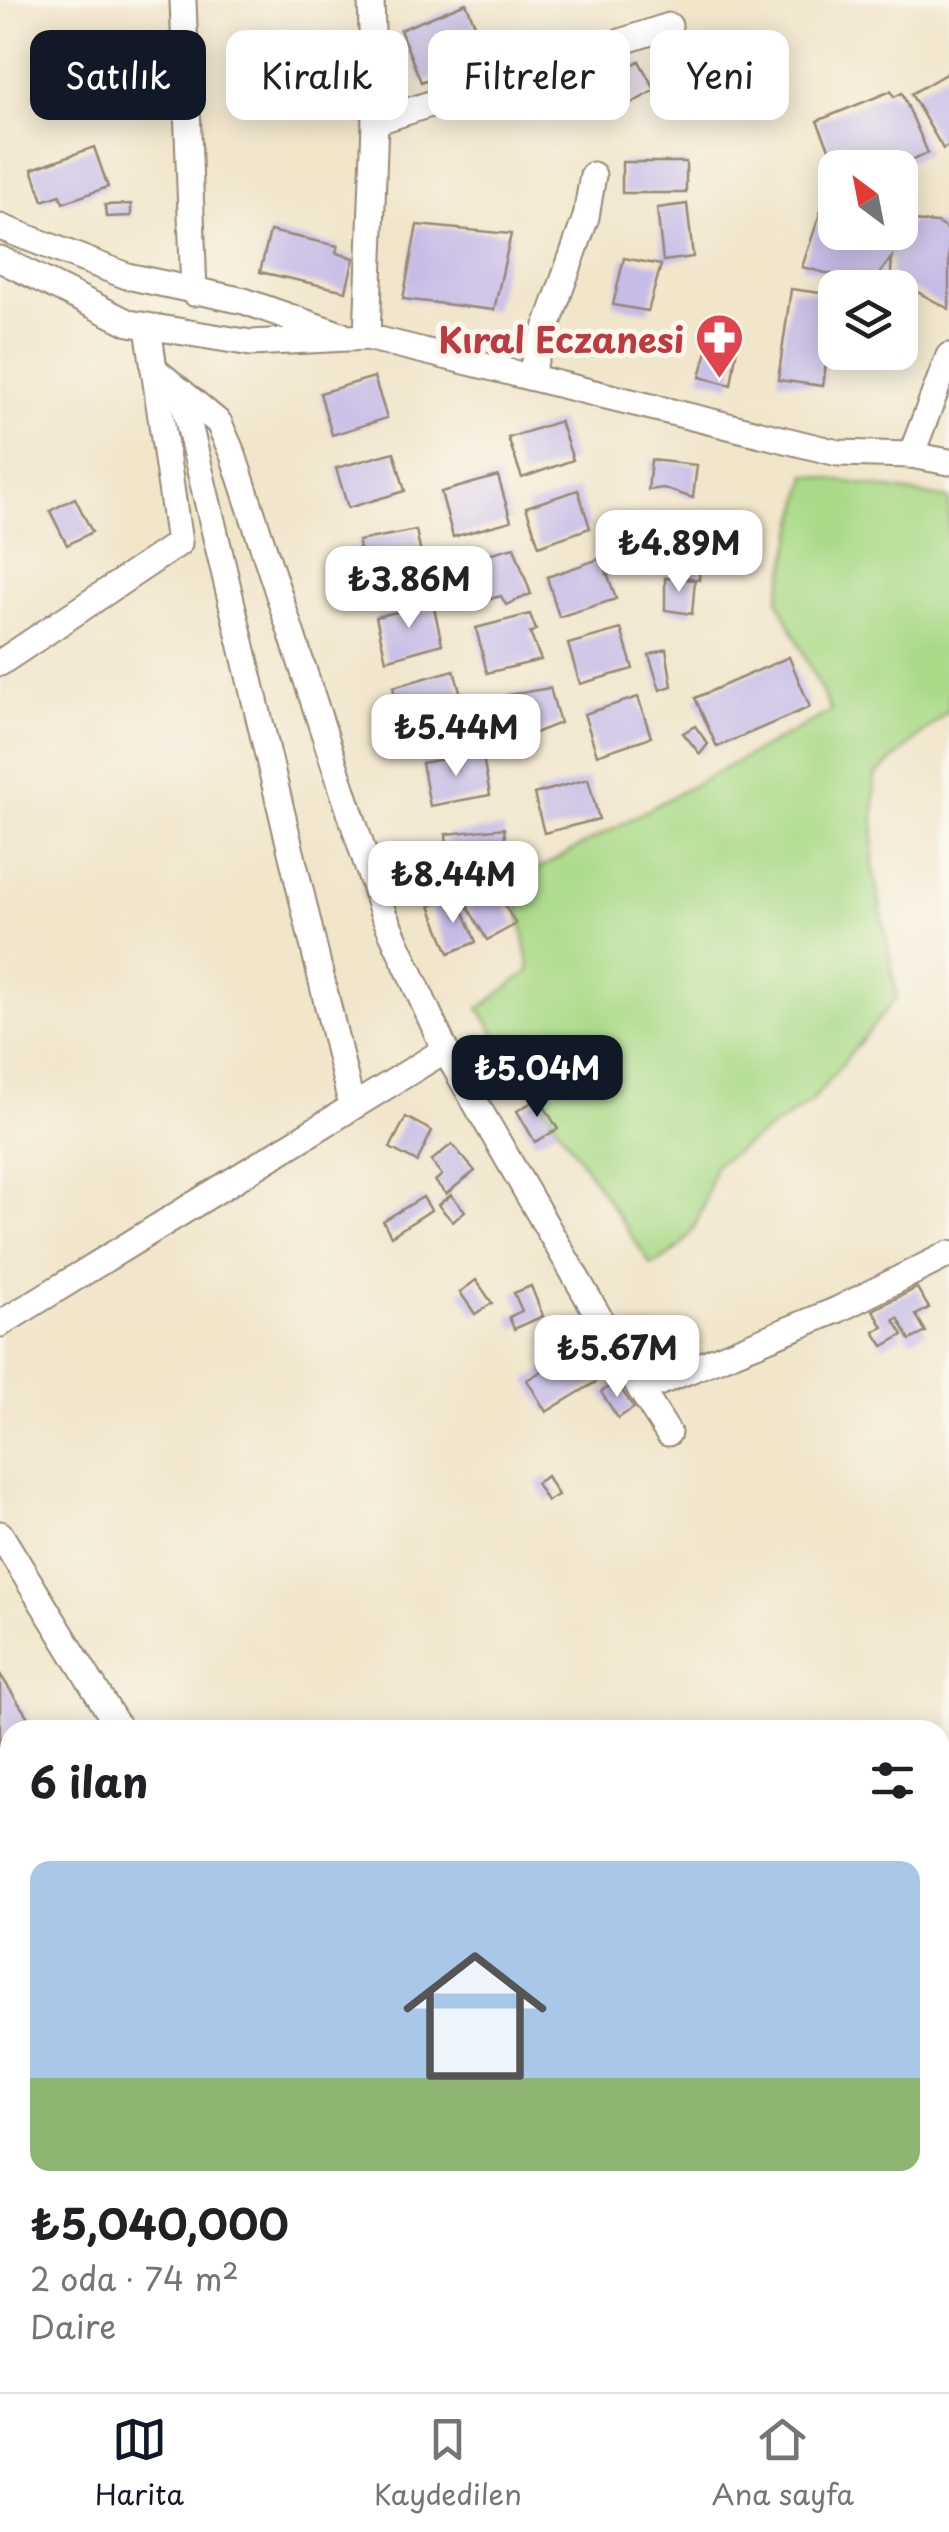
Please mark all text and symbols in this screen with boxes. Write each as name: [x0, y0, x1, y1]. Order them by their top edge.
chip: Satılık: [30, 30, 206, 120]
chip: Kiralık: [226, 30, 408, 120]
chip: Filtreler: [428, 30, 630, 120]
chip: Yeni: [650, 30, 789, 120]
north arrow: [818, 150, 918, 250]
map controls: [818, 150, 918, 370]
button: layers: [818, 270, 918, 370]
place label: Kıral Eczanesi: [439, 312, 684, 365]
pharmacy icon: Kıral Eczanesi: [693, 312, 745, 380]
pin: ₺4.89M: [598, 510, 760, 595]
text: ₺4.89M: [618, 518, 740, 566]
pin: ₺3.86M: [328, 546, 490, 631]
text: ₺3.86M: [347, 554, 471, 602]
pin: ₺5.44M: [375, 694, 537, 779]
text: ₺5.44M: [393, 702, 519, 750]
pin: ₺8.44M: [372, 841, 534, 926]
text: ₺8.44M: [390, 849, 516, 897]
pin: ₺5.04M: [456, 1035, 618, 1120]
text: ₺5.04M: [474, 1043, 600, 1091]
pin: ₺5.67M: [536, 1315, 698, 1400]
text: ₺5.67M: [556, 1323, 678, 1371]
text: 6 ilan: [30, 1749, 148, 1812]
icon: filters: [865, 1753, 920, 1808]
icon: home: [385, 1926, 565, 2106]
text: ₺5,040,000: [30, 2191, 289, 2254]
text: 2 oda · 74 m²: [30, 2254, 239, 2302]
text: Daire: [30, 2302, 116, 2350]
tab: Harita: [95, 2412, 184, 2515]
tab: Kaydedilen: [374, 2412, 522, 2515]
tab: Ana sayfa: [712, 2412, 854, 2515]

